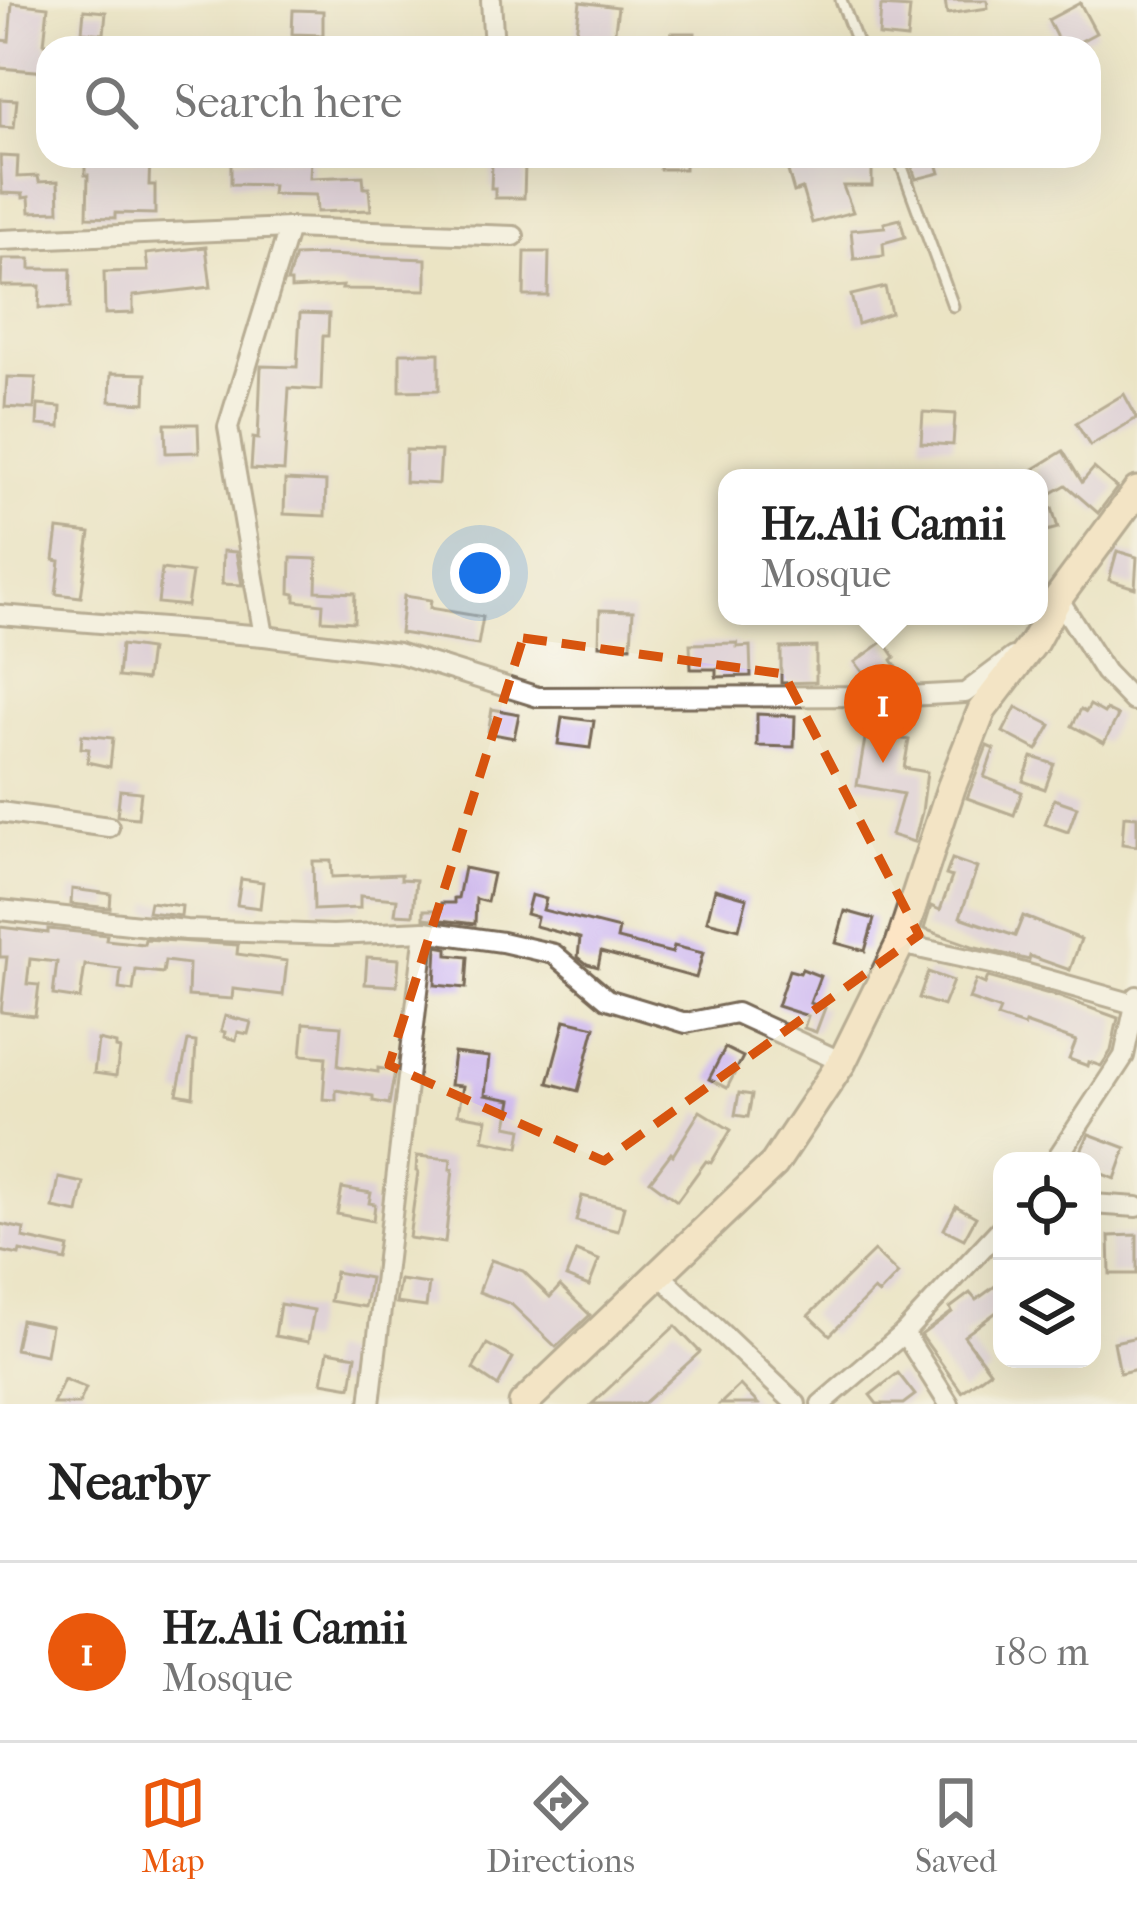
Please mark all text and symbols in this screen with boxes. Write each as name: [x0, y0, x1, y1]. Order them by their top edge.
search box: [36, 36, 1101, 168]
icon: search: [78, 69, 144, 135]
text: Search here: [174, 76, 402, 129]
popup: [718, 469, 1048, 625]
text: Hz.Ali Camii: [760, 498, 1006, 551]
your location: [450, 543, 510, 603]
text: Mosque: [760, 551, 891, 597]
pin: 1: [844, 664, 922, 763]
map controls: [993, 1152, 1101, 1368]
button: locate: [993, 1152, 1101, 1260]
button: layers: [993, 1260, 1101, 1368]
text: Nearby: [48, 1452, 209, 1512]
text: Hz.Ali Camii: [162, 1602, 407, 1655]
text: 1: [80, 1629, 94, 1675]
text: 180 m: [993, 1629, 1089, 1675]
text: Mosque: [162, 1655, 293, 1701]
tab: Map: [140, 1770, 206, 1881]
tab: Directions: [486, 1770, 635, 1881]
tab: Saved: [915, 1770, 997, 1881]

